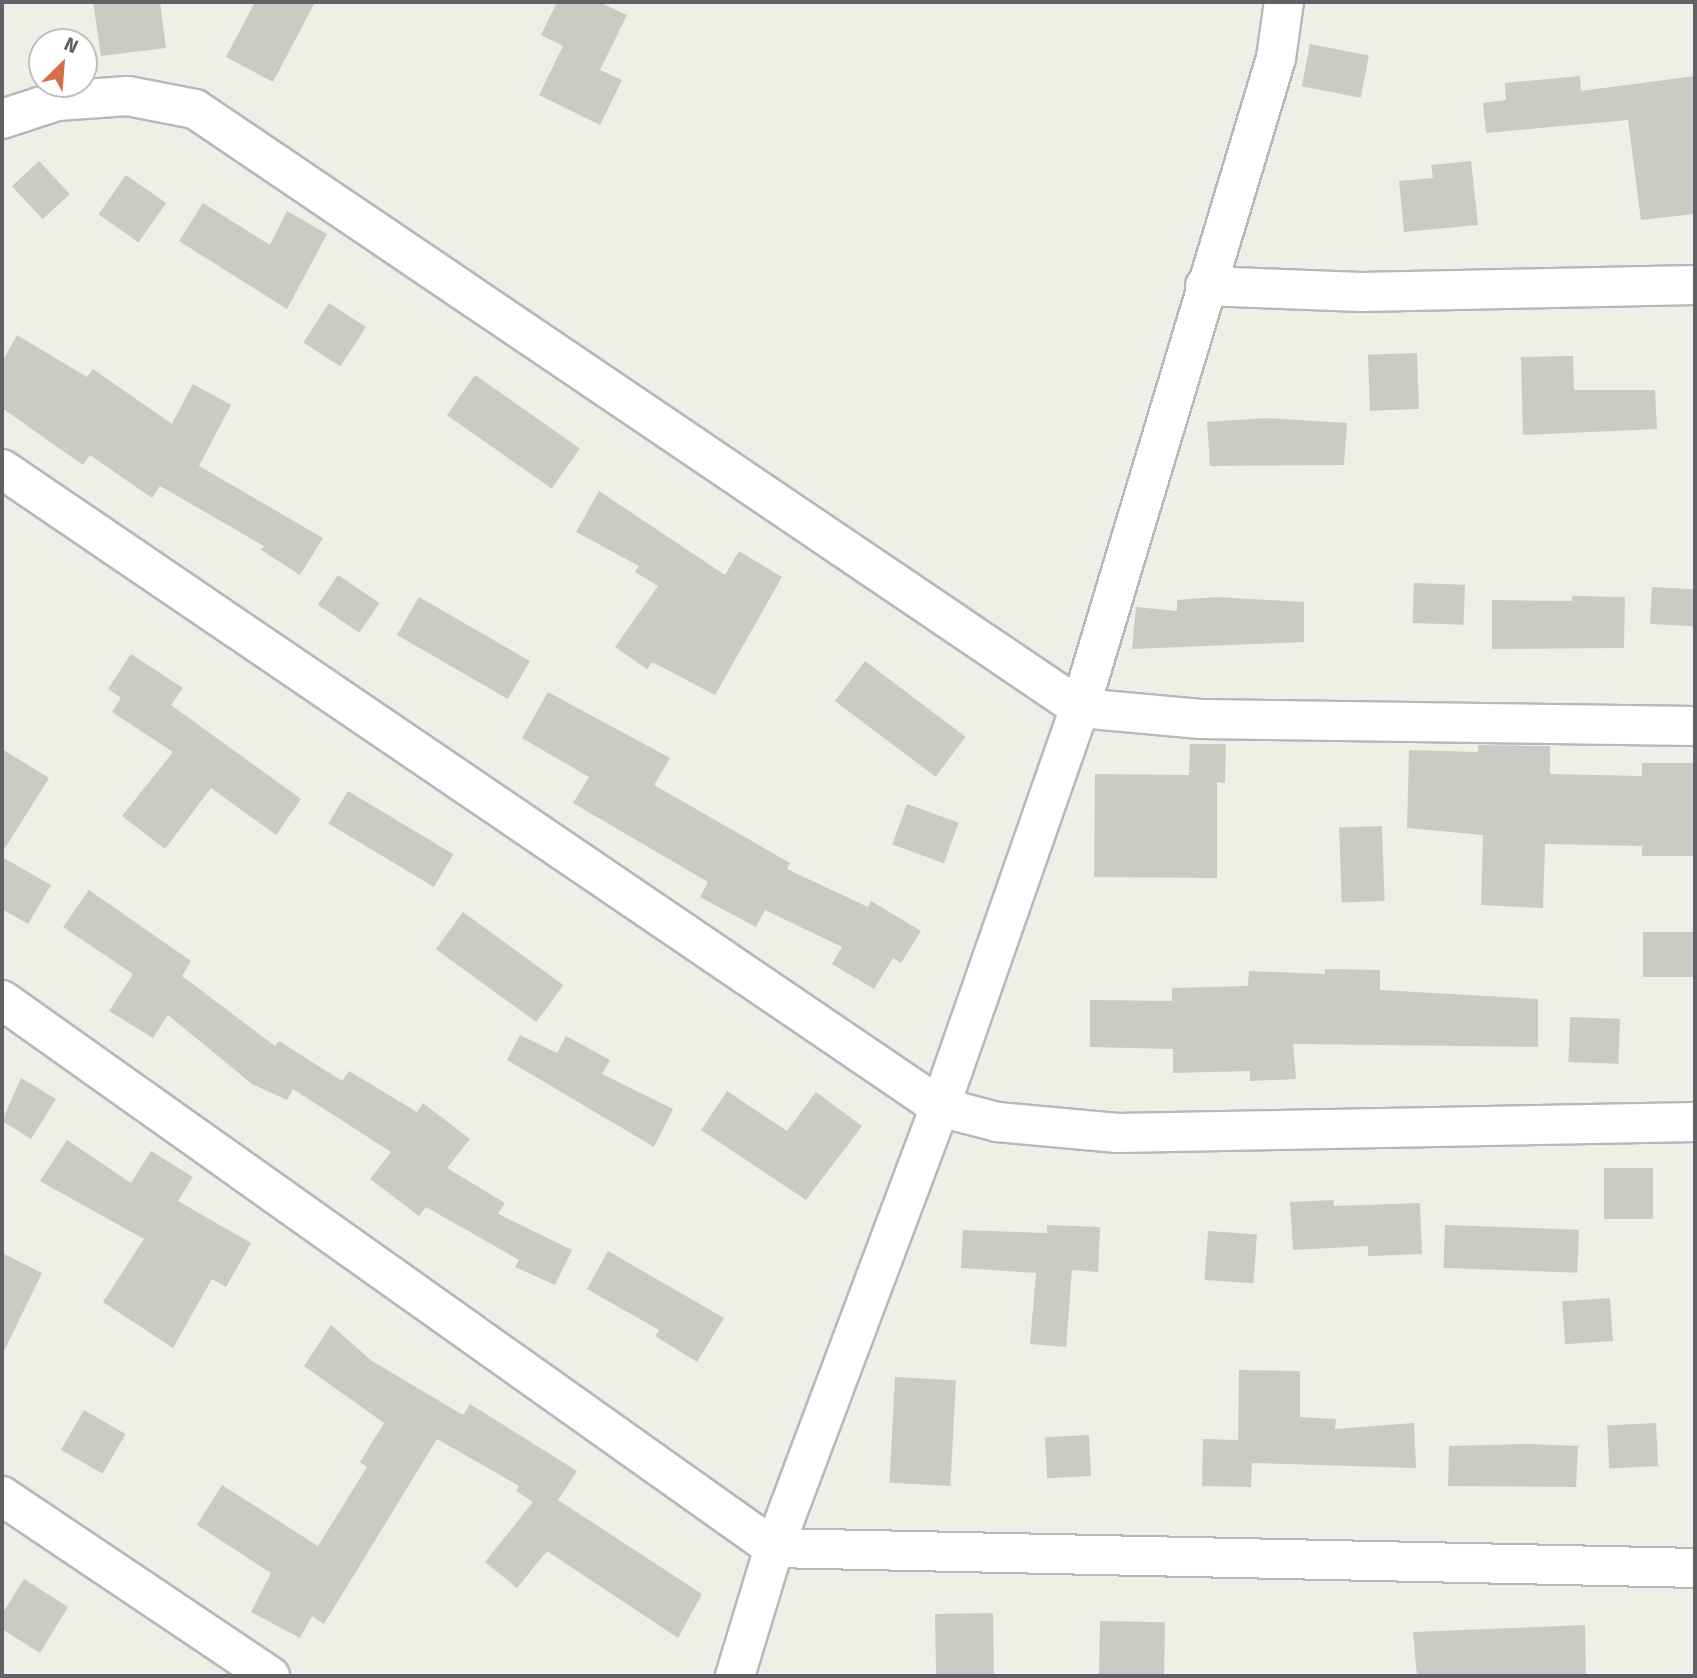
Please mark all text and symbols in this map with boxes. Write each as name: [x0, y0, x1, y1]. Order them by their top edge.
north arrow: [28, 28, 98, 98]
text: N: [61, 32, 82, 58]

